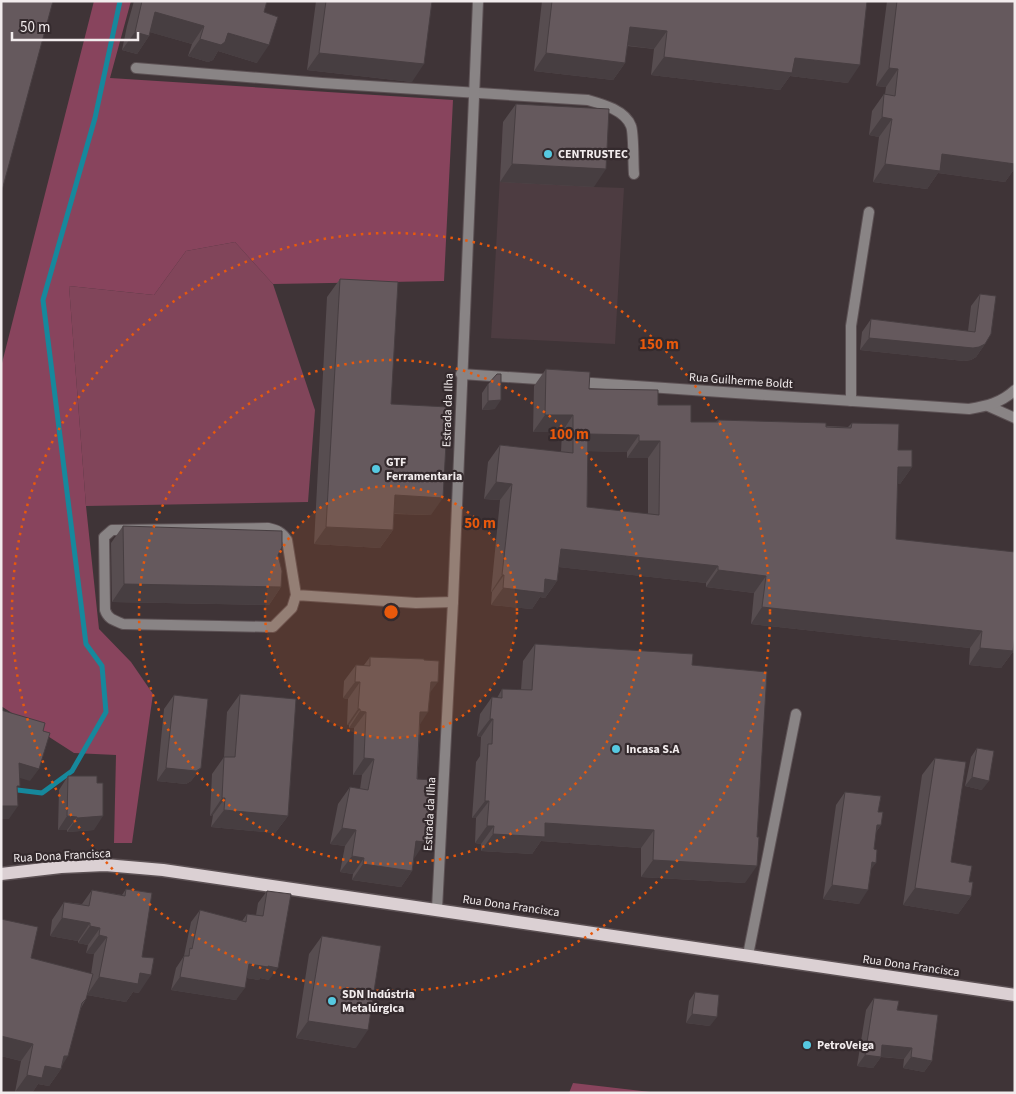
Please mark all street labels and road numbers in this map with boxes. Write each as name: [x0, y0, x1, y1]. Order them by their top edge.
street label: Rua Guilherme Boldt: [689, 369, 793, 393]
street label: Estrada da Ilha: [438, 373, 458, 447]
street label: Estrada da Ilha: [420, 777, 440, 851]
street label: Rua Dona Francisca: [13, 845, 111, 867]
street label: Rua Dona Francisca: [461, 891, 561, 921]
street label: Rua Dona Francisca: [861, 951, 961, 981]

